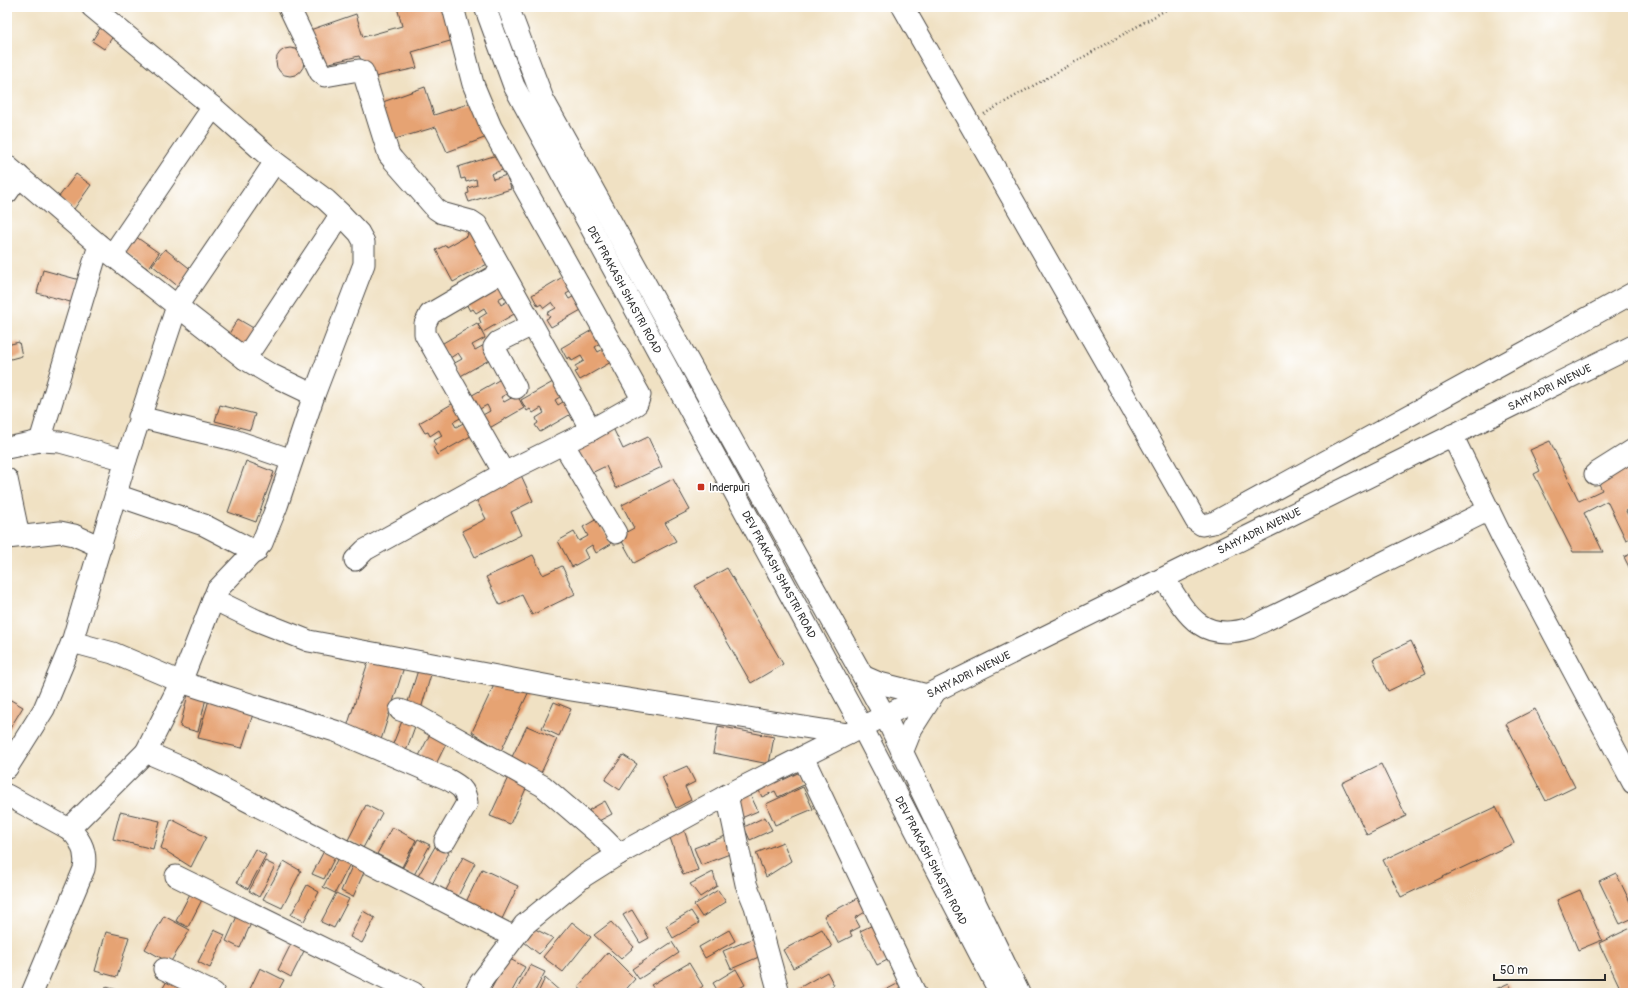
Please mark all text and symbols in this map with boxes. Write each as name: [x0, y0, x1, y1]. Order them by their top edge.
street label: DEV PRAKASH SHASTRI ROAD: [584, 224, 664, 356]
street label: SAHYADRI AVENUE: [1506, 361, 1594, 414]
place label: Inderpuri: [709, 481, 750, 494]
marker: Inderpuri: [696, 482, 706, 492]
street label: SAHYADRI AVENUE: [1215, 505, 1304, 557]
street label: DEV PRAKASH SHASTRI ROAD: [739, 509, 819, 641]
street label: SAHYADRI AVENUE: [925, 648, 1013, 701]
street label: DEV PRAKASH SHASTRI ROAD: [892, 794, 970, 927]
scale bar: [1494, 956, 1605, 982]
text: 50 m: [1500, 963, 1528, 978]

